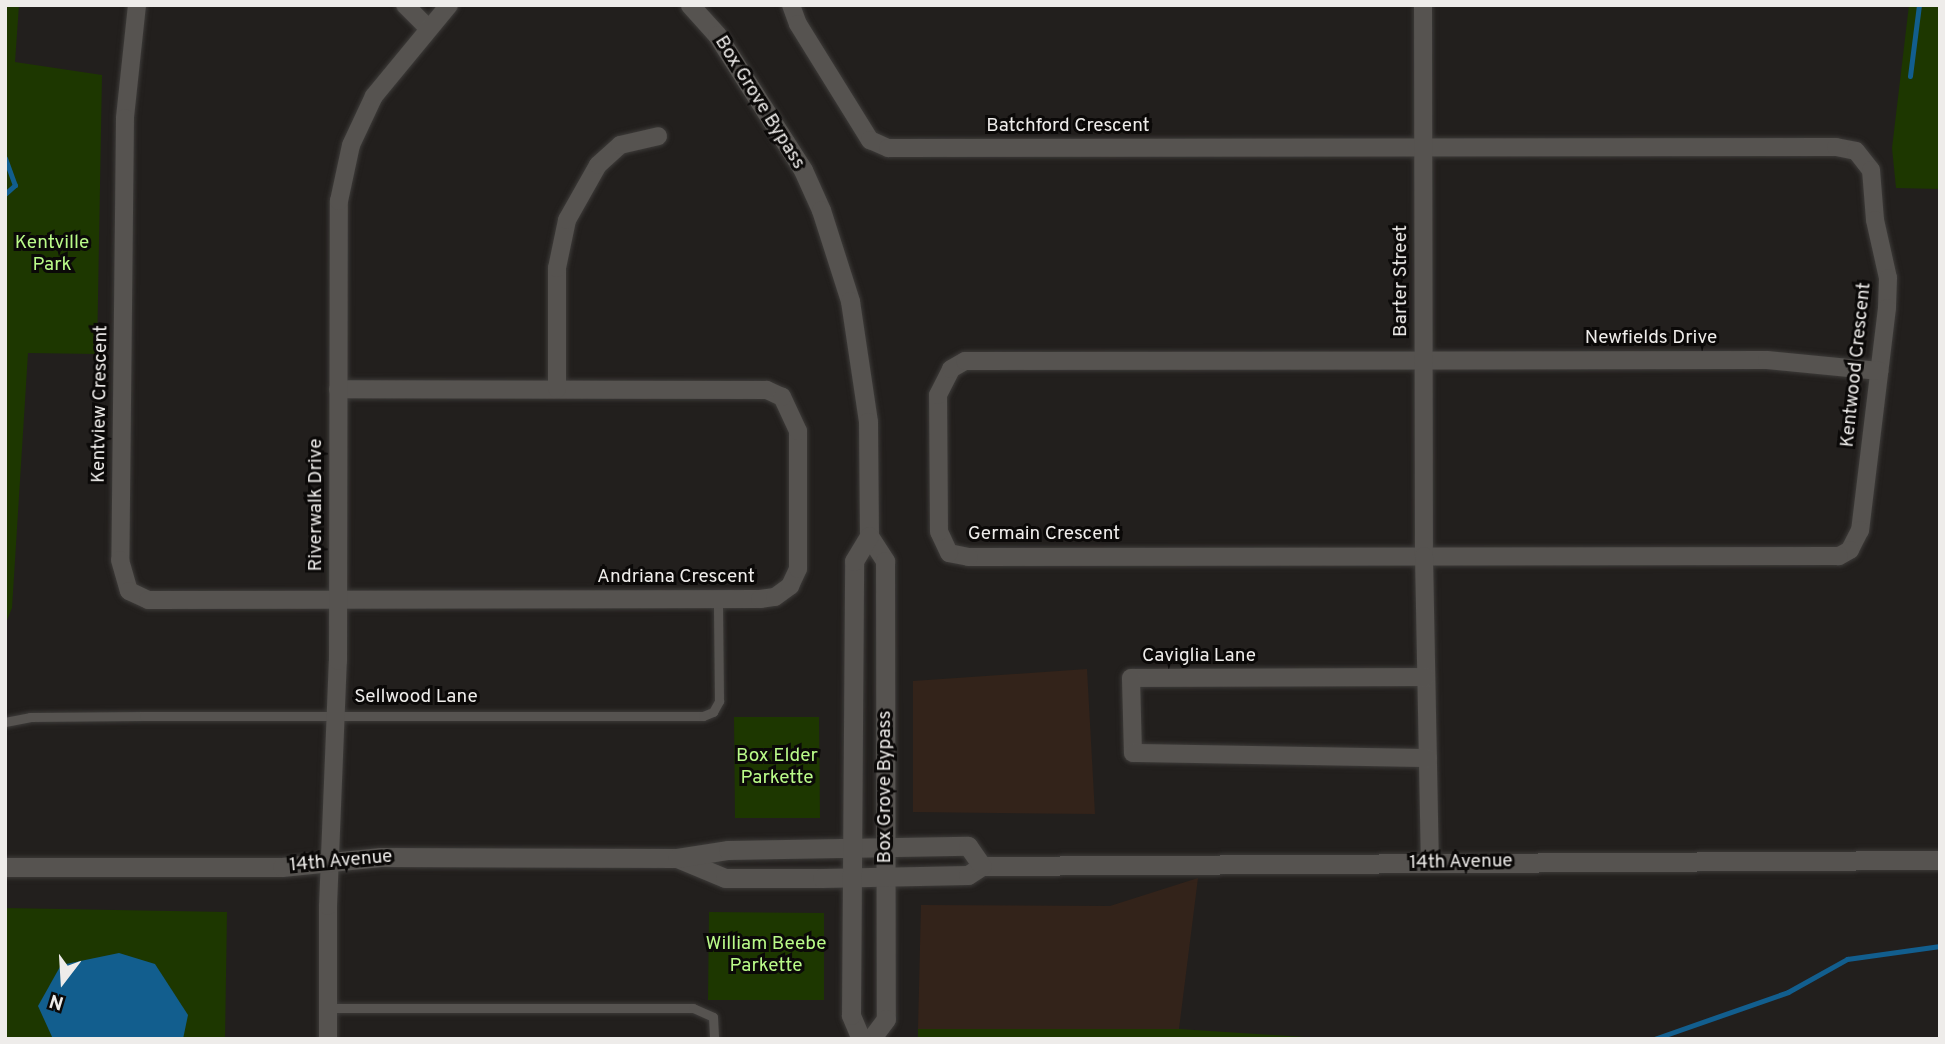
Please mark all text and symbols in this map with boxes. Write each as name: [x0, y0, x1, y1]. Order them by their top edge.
street label: Box Grove Bypass: [709, 32, 809, 174]
street label: Batchford Crescent: [986, 116, 1150, 138]
street label: Barter Street: [1391, 225, 1413, 337]
park label: Kentville Park: [15, 233, 89, 277]
street label: Kentwood Crescent: [1837, 281, 1877, 449]
street label: Kentview Crescent: [88, 325, 114, 483]
street label: Newfields Drive: [1585, 328, 1717, 350]
street label: Riverwalk Drive: [306, 439, 328, 571]
street label: Germain Crescent: [968, 524, 1120, 546]
street label: Andriana Crescent: [597, 567, 755, 589]
street label: Caviglia Lane: [1142, 646, 1256, 668]
street label: Sellwood Lane: [354, 687, 478, 709]
street label: Box Grove Bypass: [875, 711, 897, 863]
park label: Box Elder Parkette: [736, 746, 818, 790]
street label: 14th Avenue: [288, 846, 394, 878]
street label: 14th Avenue: [1409, 851, 1513, 875]
park label: William Beebe Parkette: [706, 934, 826, 978]
north arrow: [28, 946, 98, 1016]
text: N: [47, 988, 67, 1015]

